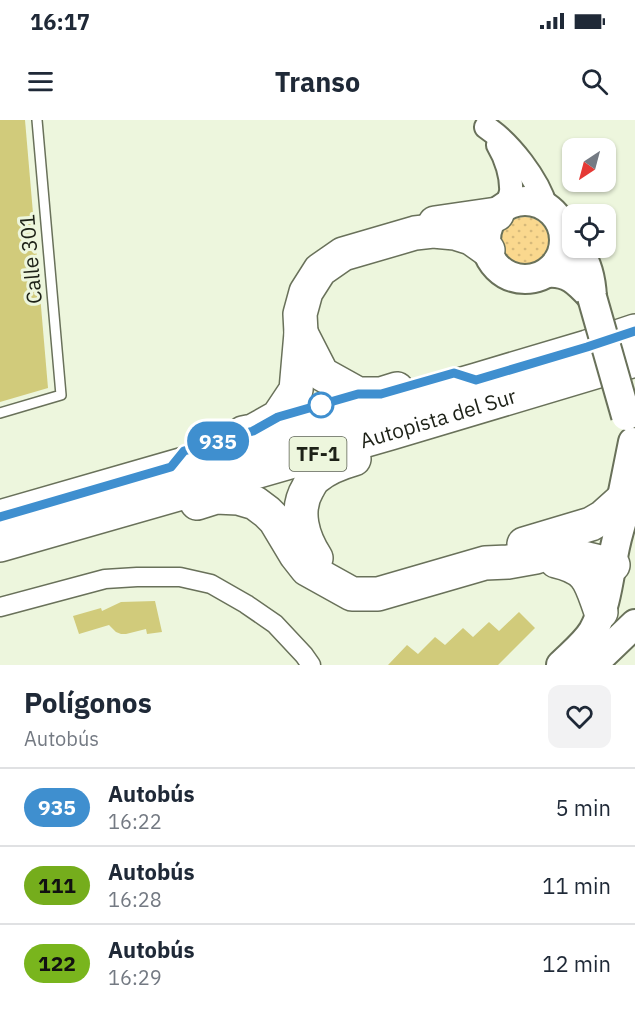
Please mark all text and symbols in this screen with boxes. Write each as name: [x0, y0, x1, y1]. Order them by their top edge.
text: 16:17: [30, 7, 90, 36]
text: Transo: [275, 64, 360, 99]
icon: menu: [24, 65, 57, 98]
icon: search: [578, 65, 611, 98]
north arrow: [562, 138, 616, 192]
map controls: [562, 138, 616, 258]
button: locate: [562, 204, 616, 258]
street label: Calle 301: [12, 213, 48, 305]
street label: Autopista del Sur: [356, 381, 520, 454]
unlabelled marker: [308, 392, 334, 418]
line badge: 935: [184, 422, 252, 460]
text: 935: [199, 427, 237, 455]
road number: TF-1: [290, 437, 346, 471]
text: Polígonos: [24, 684, 152, 721]
button: heart: [548, 685, 611, 748]
text: Autobús: [24, 725, 99, 752]
text: Autobús: [108, 779, 195, 808]
text: 935: [38, 793, 76, 821]
text: 5 min: [555, 793, 611, 822]
text: 16:22: [108, 808, 162, 835]
text: Autobús: [108, 857, 195, 886]
text: 111: [38, 871, 76, 899]
text: 11 min: [542, 871, 611, 900]
text: 16:28: [108, 886, 162, 913]
text: Autobús: [108, 935, 195, 964]
text: 122: [38, 949, 76, 977]
text: 12 min: [542, 949, 611, 978]
text: 16:29: [108, 964, 162, 991]

